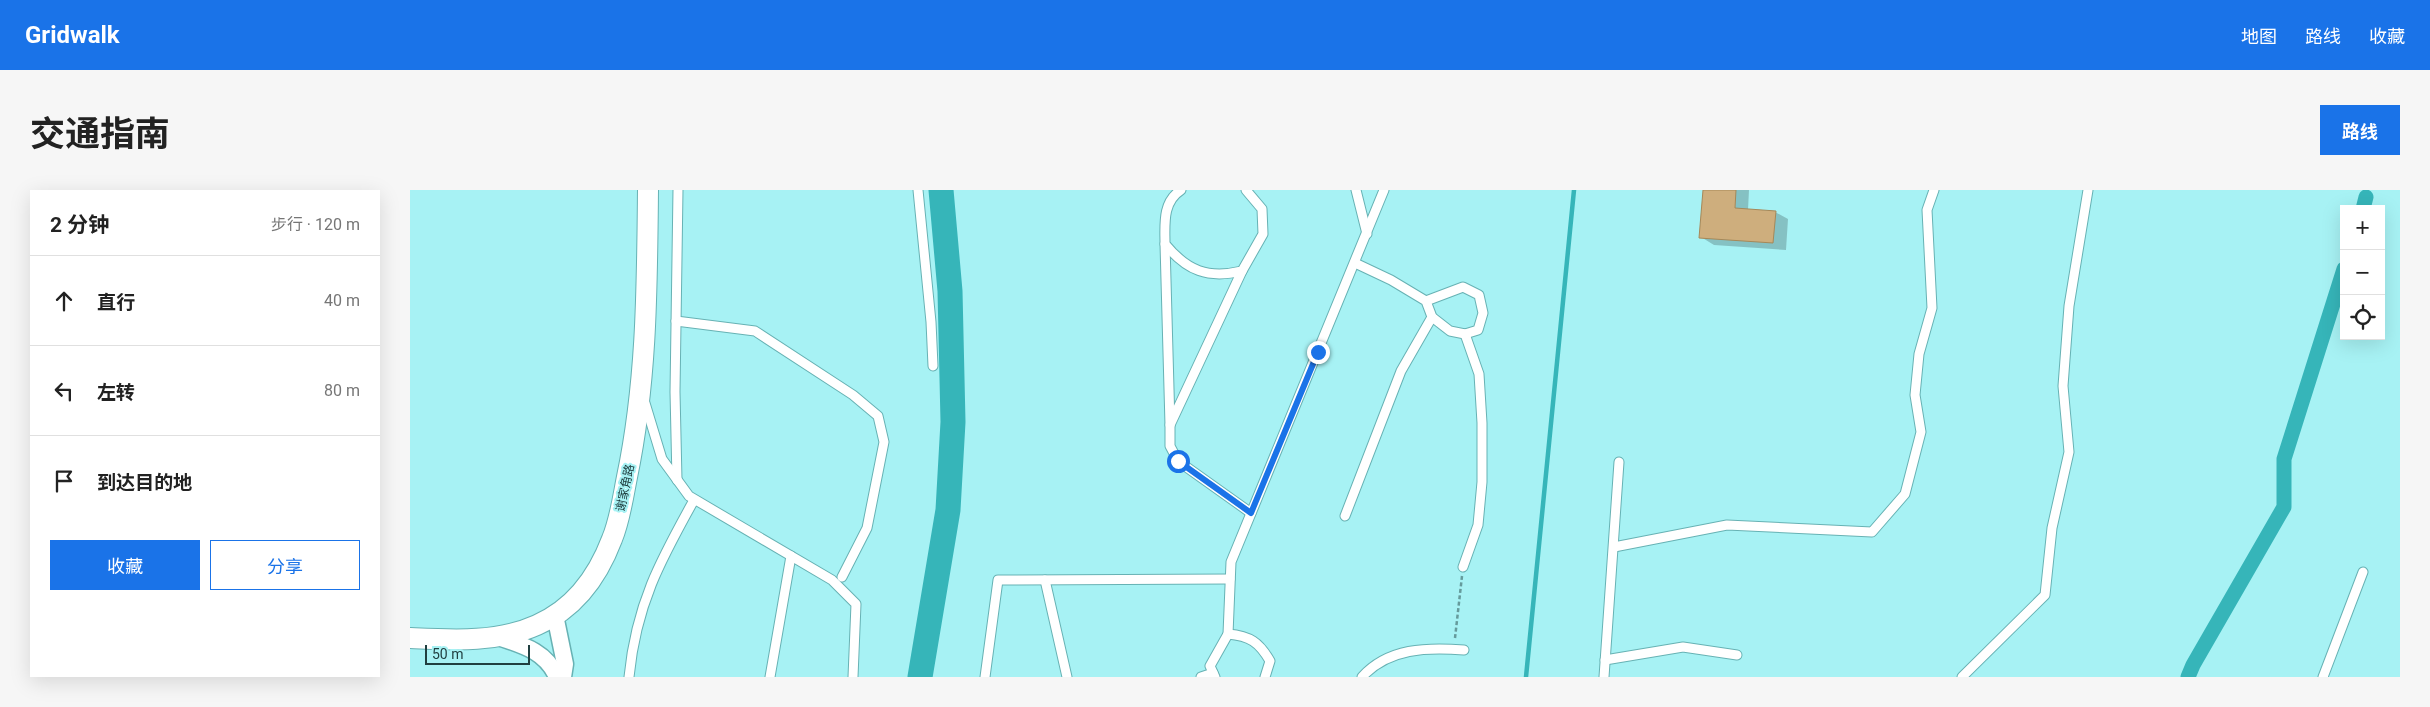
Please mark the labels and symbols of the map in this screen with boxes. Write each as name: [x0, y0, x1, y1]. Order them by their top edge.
route end: [1307, 341, 1330, 364]
route start: [1167, 450, 1190, 473]
street label: 谢家角路: [613, 463, 637, 513]
scale bar: [425, 642, 530, 665]

